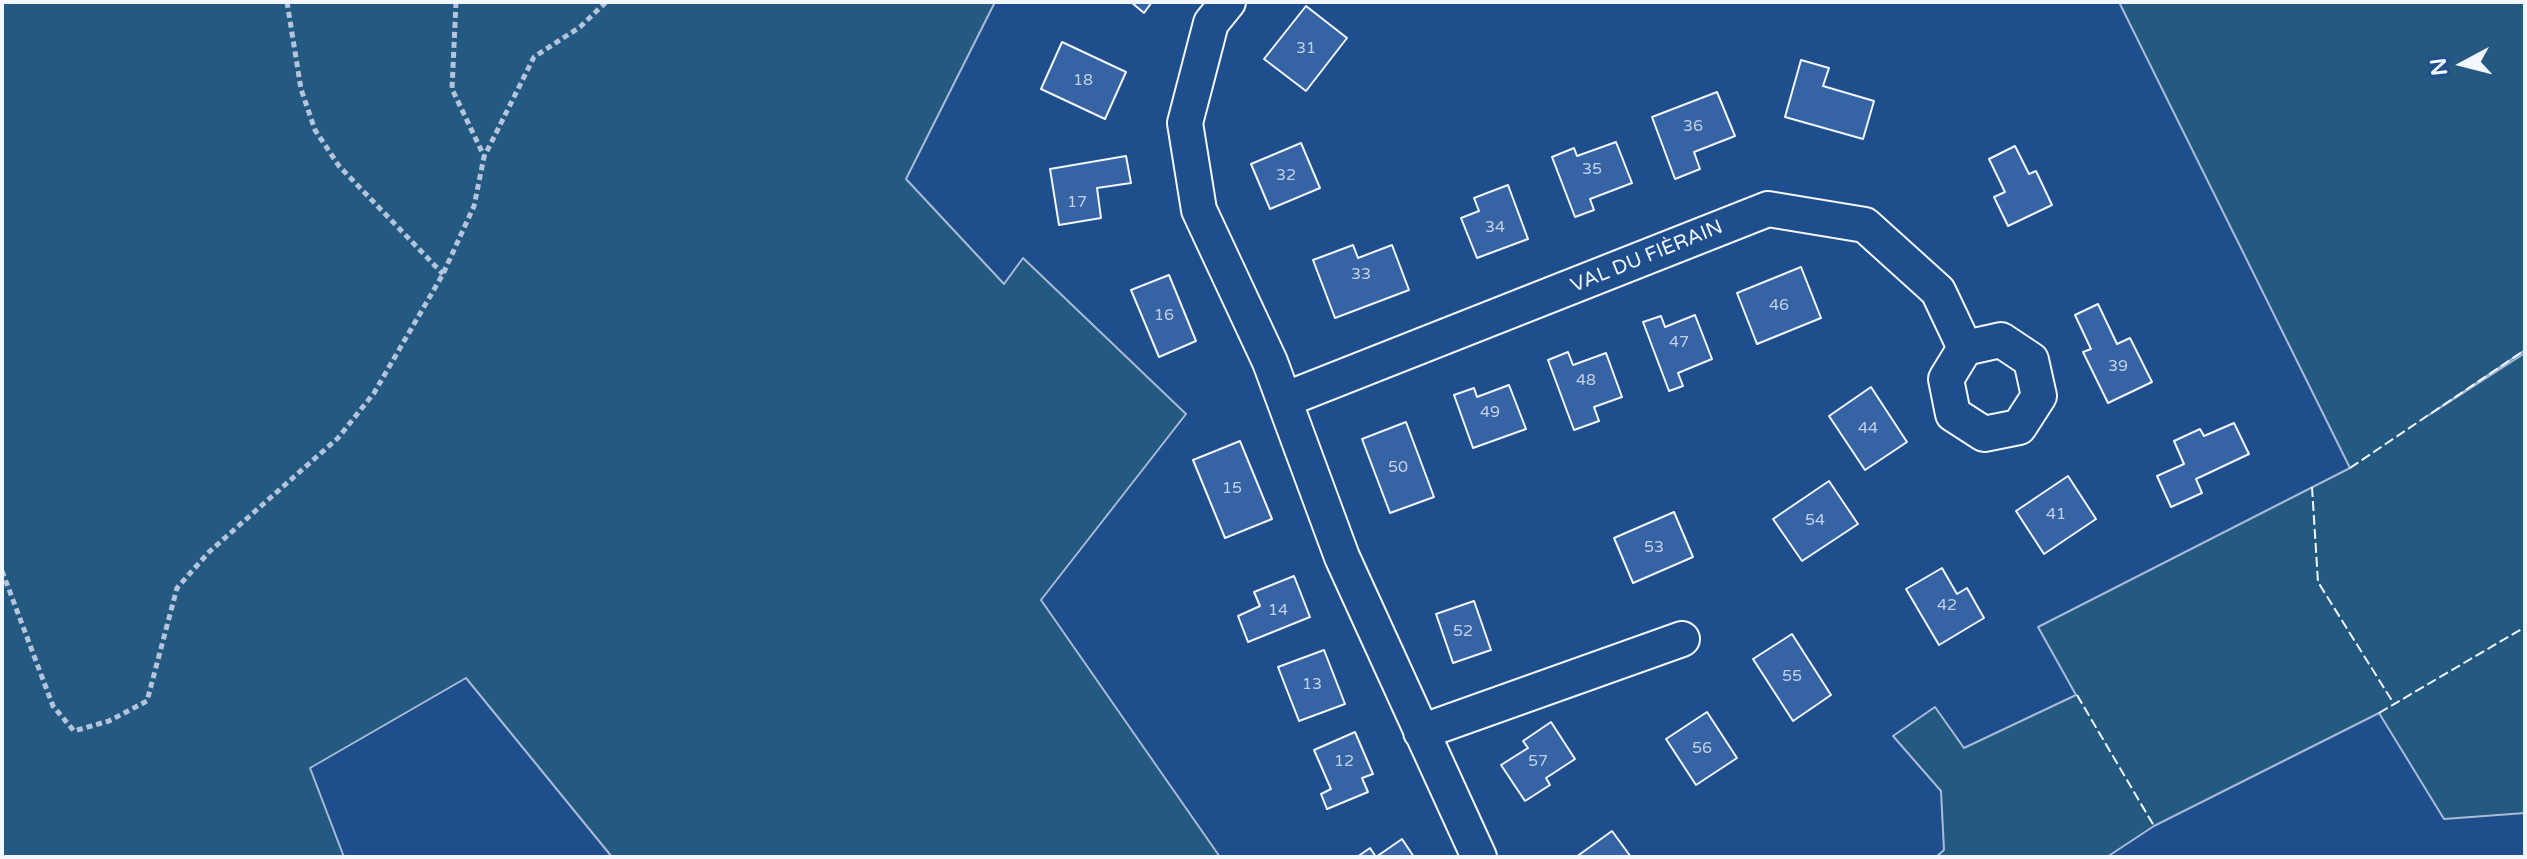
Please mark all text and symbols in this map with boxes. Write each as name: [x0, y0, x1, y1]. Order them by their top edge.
north arrow: [2423, 24, 2503, 104]
house number: 31: [1296, 39, 1316, 59]
text: N: [2425, 57, 2453, 77]
house number: 18: [1073, 71, 1093, 91]
house number: 36: [1683, 117, 1703, 137]
house number: 35: [1582, 160, 1602, 180]
house number: 32: [1276, 166, 1296, 186]
house number: 17: [1067, 193, 1087, 213]
street label: VAL DU FIÈRAIN: [1568, 216, 1726, 298]
house number: 34: [1485, 218, 1505, 238]
house number: 33: [1351, 265, 1371, 285]
house number: 46: [1769, 296, 1789, 316]
house number: 16: [1154, 306, 1174, 326]
house number: 47: [1669, 333, 1689, 353]
house number: 39: [2108, 357, 2128, 377]
house number: 48: [1576, 371, 1596, 391]
house number: 49: [1480, 403, 1500, 423]
house number: 44: [1858, 419, 1878, 439]
house number: 50: [1388, 458, 1408, 478]
house number: 15: [1222, 479, 1242, 499]
house number: 41: [2046, 505, 2066, 525]
house number: 54: [1805, 511, 1825, 531]
house number: 53: [1644, 538, 1664, 558]
house number: 42: [1937, 596, 1957, 616]
house number: 14: [1268, 601, 1288, 621]
house number: 52: [1453, 622, 1473, 642]
house number: 55: [1782, 667, 1802, 687]
house number: 13: [1302, 675, 1322, 695]
house number: 56: [1692, 739, 1712, 759]
house number: 12: [1334, 752, 1354, 772]
house number: 57: [1528, 752, 1548, 772]

